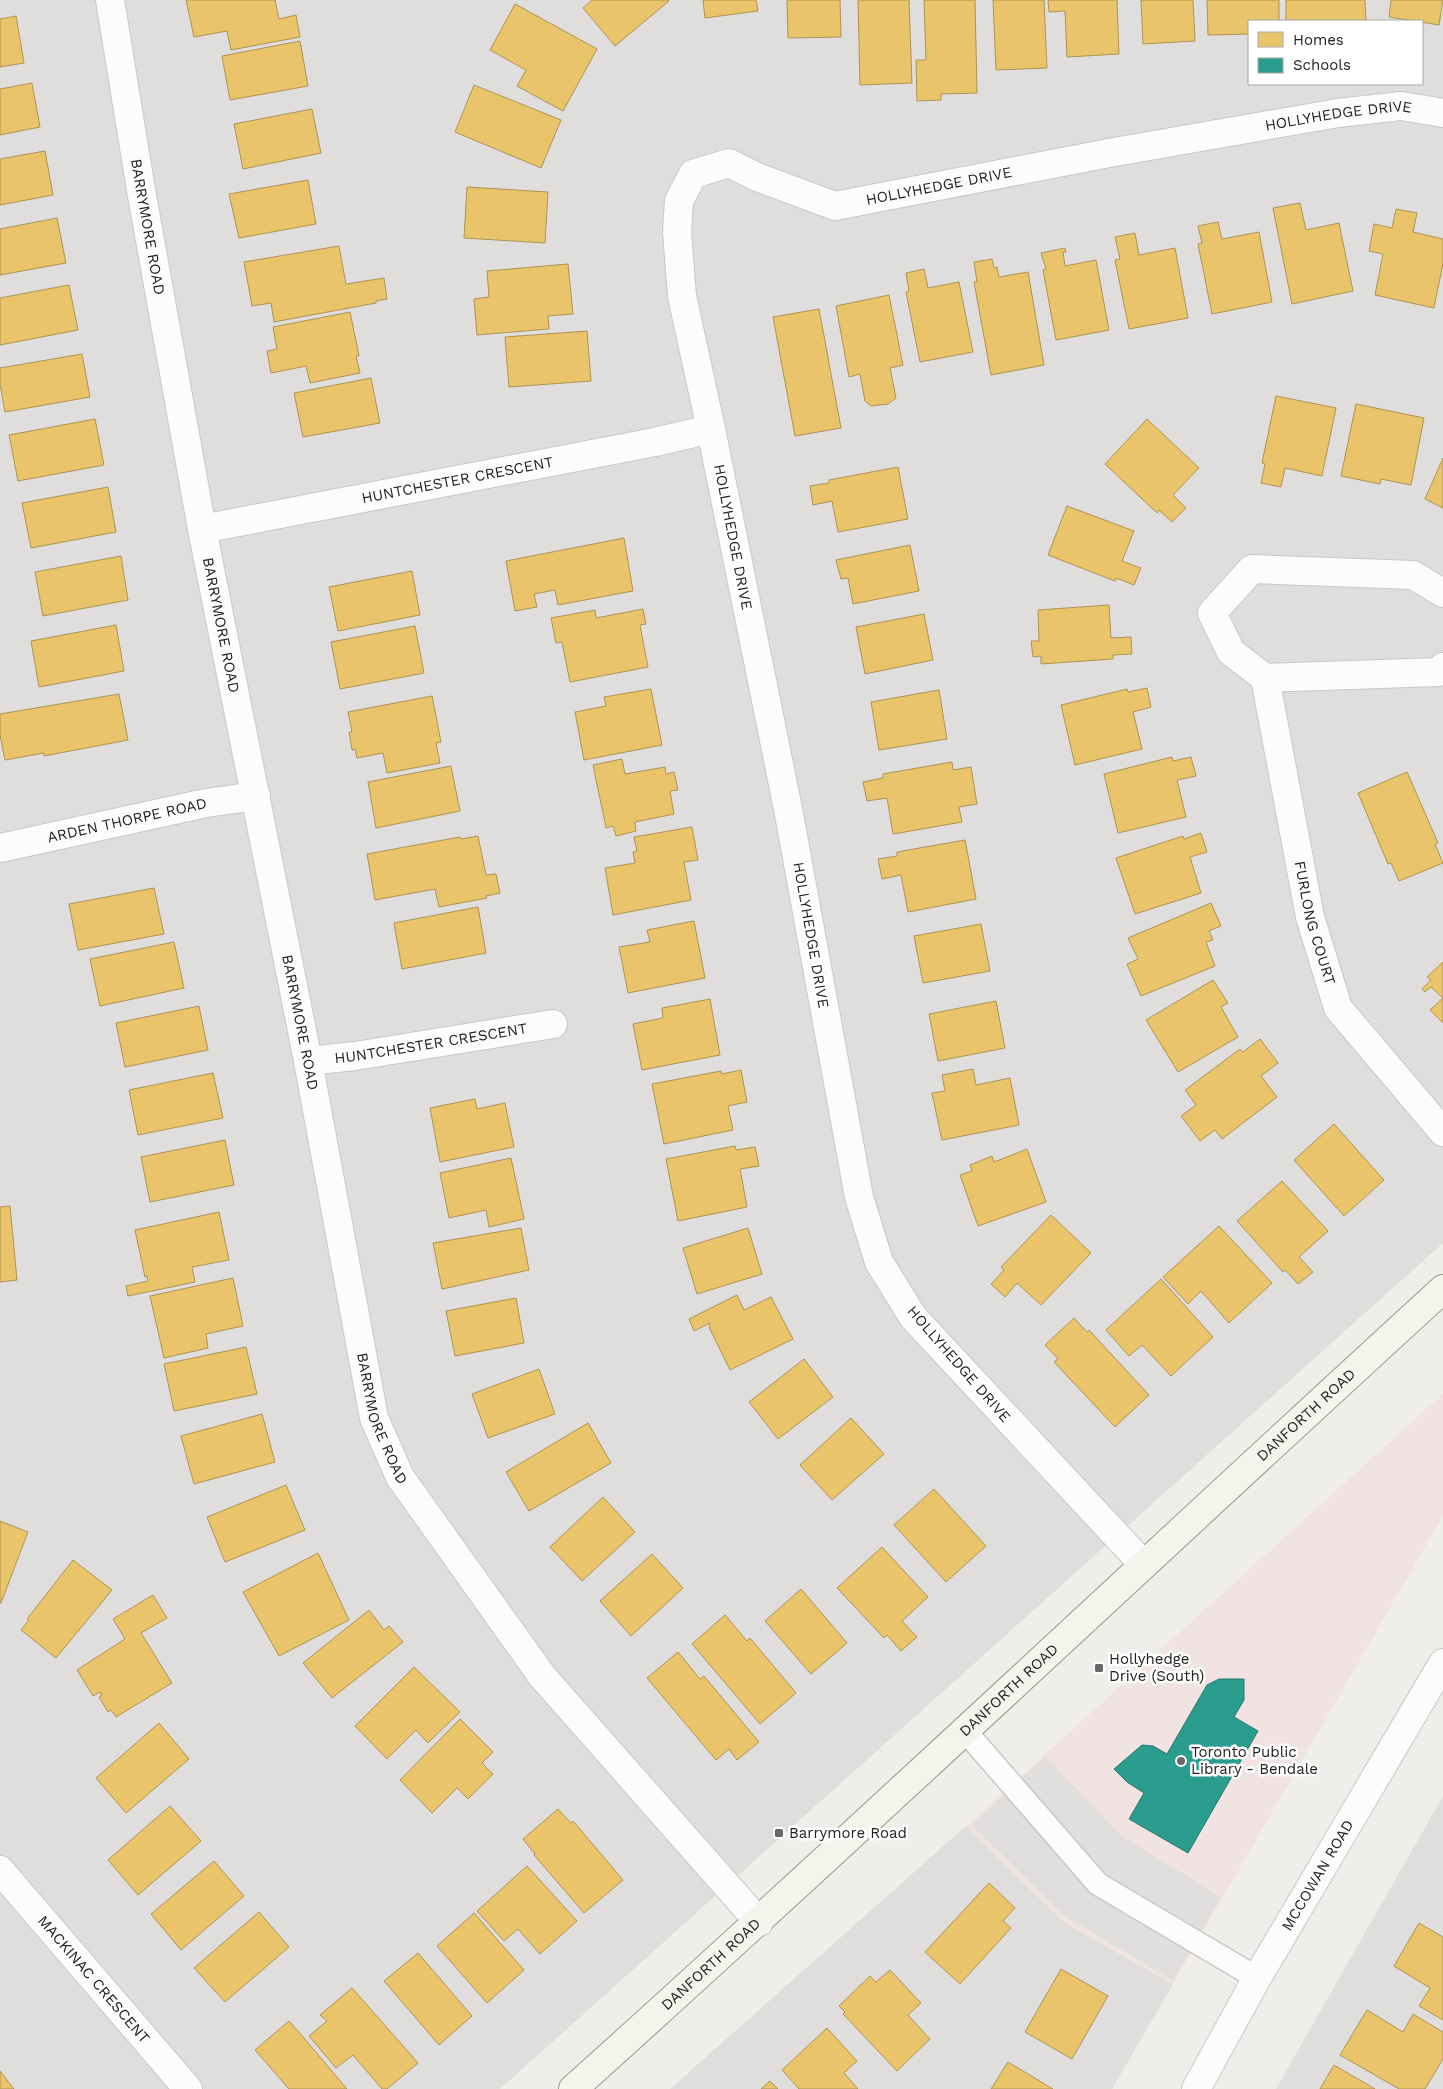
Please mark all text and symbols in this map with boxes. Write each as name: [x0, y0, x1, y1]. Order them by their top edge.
legend: [1248, 20, 1423, 85]
text: Homes: [1293, 31, 1344, 49]
text: Schools: [1293, 56, 1351, 74]
street label: HOLLYHEDGE DRIVE: [1264, 97, 1413, 135]
street label: BARRYMORE ROAD: [127, 158, 169, 296]
street label: HOLLYHEDGE DRIVE: [864, 163, 1013, 209]
street label: HUNTCHESTER CRESCENT: [360, 453, 555, 507]
street label: HOLLYHEDGE DRIVE: [710, 463, 756, 611]
street label: BARRYMORE ROAD: [199, 556, 243, 694]
street label: ARDEN THORPE ROAD: [46, 794, 208, 846]
street label: FURLONG COURT: [1291, 859, 1339, 987]
street label: HOLLYHEDGE DRIVE: [789, 860, 833, 1010]
street label: BARRYMORE ROAD: [278, 953, 322, 1092]
street label: HUNTCHESTER CRESCENT: [334, 1019, 528, 1067]
street label: HOLLYHEDGE DRIVE: [904, 1302, 1014, 1426]
street label: BARRYMORE ROAD: [353, 1351, 411, 1488]
street label: DANFORTH ROAD: [1253, 1365, 1359, 1465]
street label: DANFORTH ROAD: [956, 1640, 1062, 1740]
place label: Hollyhedge Drive (South): [1109, 1650, 1204, 1685]
marker: Hollyhedge Drive (South): [1093, 1662, 1105, 1674]
place label: Toronto Public Library - Bendale: [1191, 1743, 1318, 1778]
marker: Toronto Public Library - Bendale: [1175, 1755, 1187, 1767]
street label: MCCOWAN ROAD: [1278, 1816, 1357, 1934]
place label: Barrymore Road: [789, 1824, 907, 1842]
marker: Barrymore Road: [773, 1827, 785, 1839]
street label: MACKINAC CRESCENT: [34, 1912, 154, 2047]
street label: DANFORTH ROAD: [658, 1914, 764, 2014]

